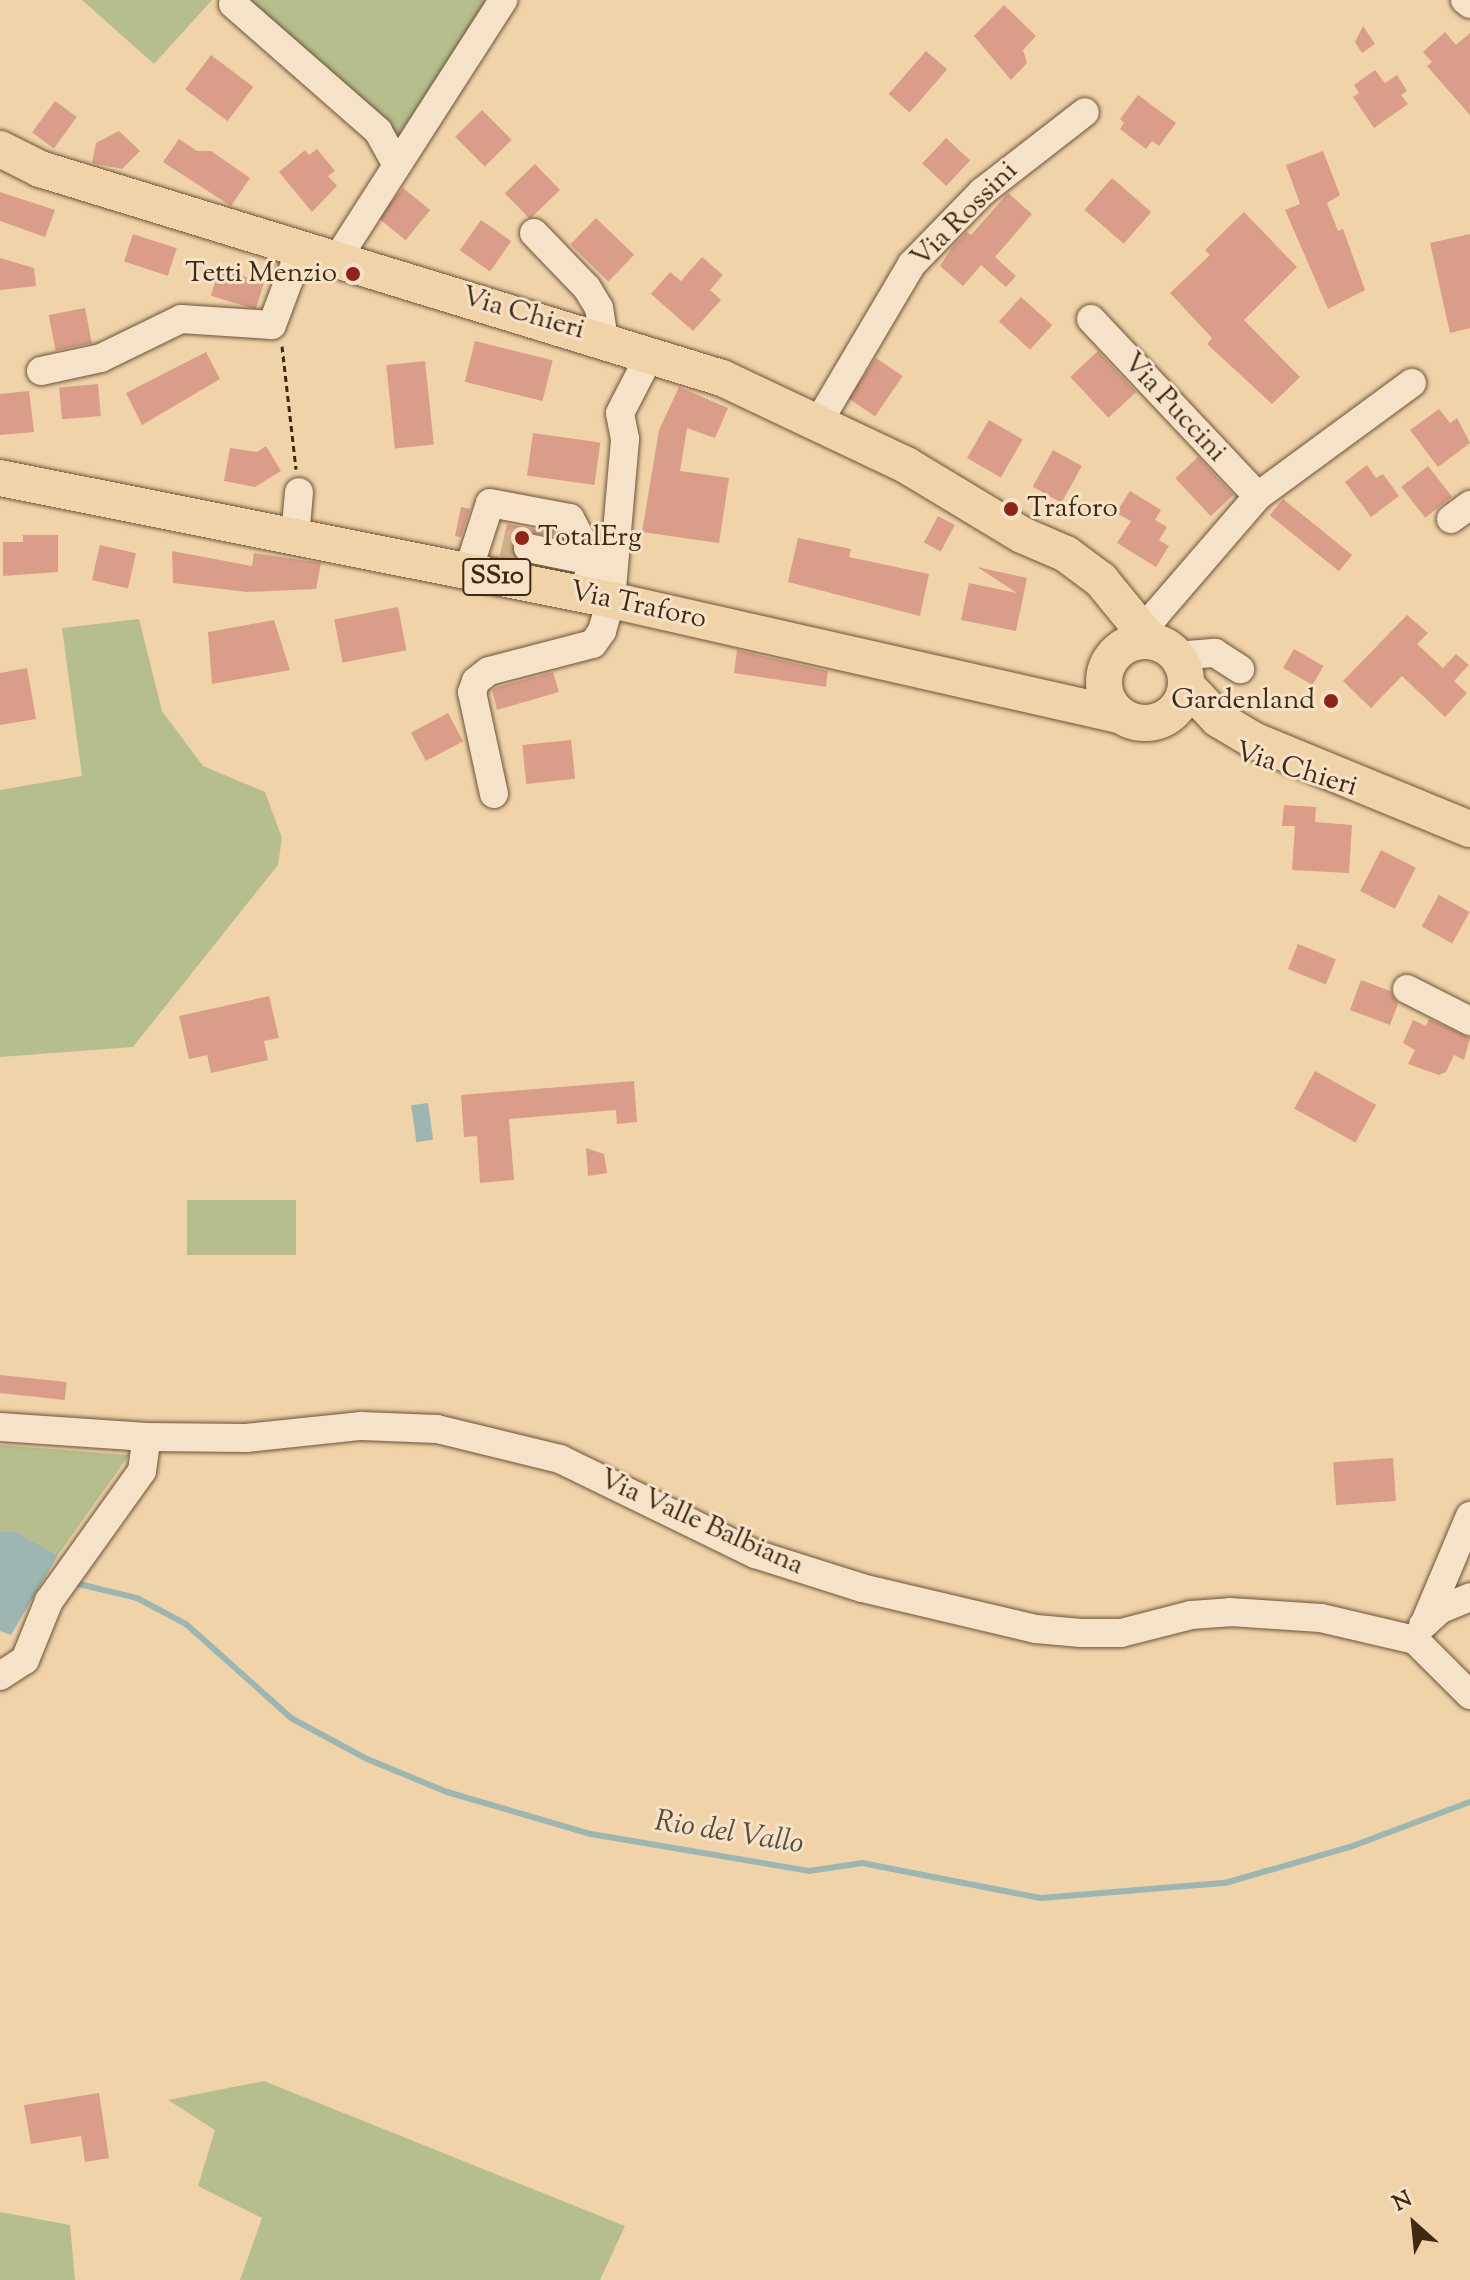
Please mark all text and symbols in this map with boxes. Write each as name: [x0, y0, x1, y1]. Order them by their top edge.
street label: Via Rossini: [905, 155, 1025, 275]
place label: Tetti Menzio: [185, 257, 337, 291]
marker: Tetti Menzio: [344, 265, 362, 283]
street label: Via Chieri: [458, 280, 588, 348]
street label: Via Puccini: [1115, 346, 1233, 470]
place label: Traforo: [1027, 492, 1118, 526]
marker: Traforo: [1002, 500, 1020, 518]
place label: TotalErg: [538, 521, 642, 555]
marker: TotalErg: [513, 529, 531, 547]
road number: SS10: [461, 555, 533, 599]
street label: Via Traforo: [567, 575, 709, 637]
place label: Gardenland: [1171, 684, 1315, 718]
marker: Gardenland: [1322, 692, 1340, 710]
street label: Via Chieri: [1231, 735, 1361, 805]
street label: Via Valle Balbiana: [594, 1463, 808, 1583]
water label: Rio del Vallo: [652, 1804, 806, 1864]
north arrow: [1374, 2184, 1454, 2264]
text: N: [1388, 2184, 1418, 2221]

